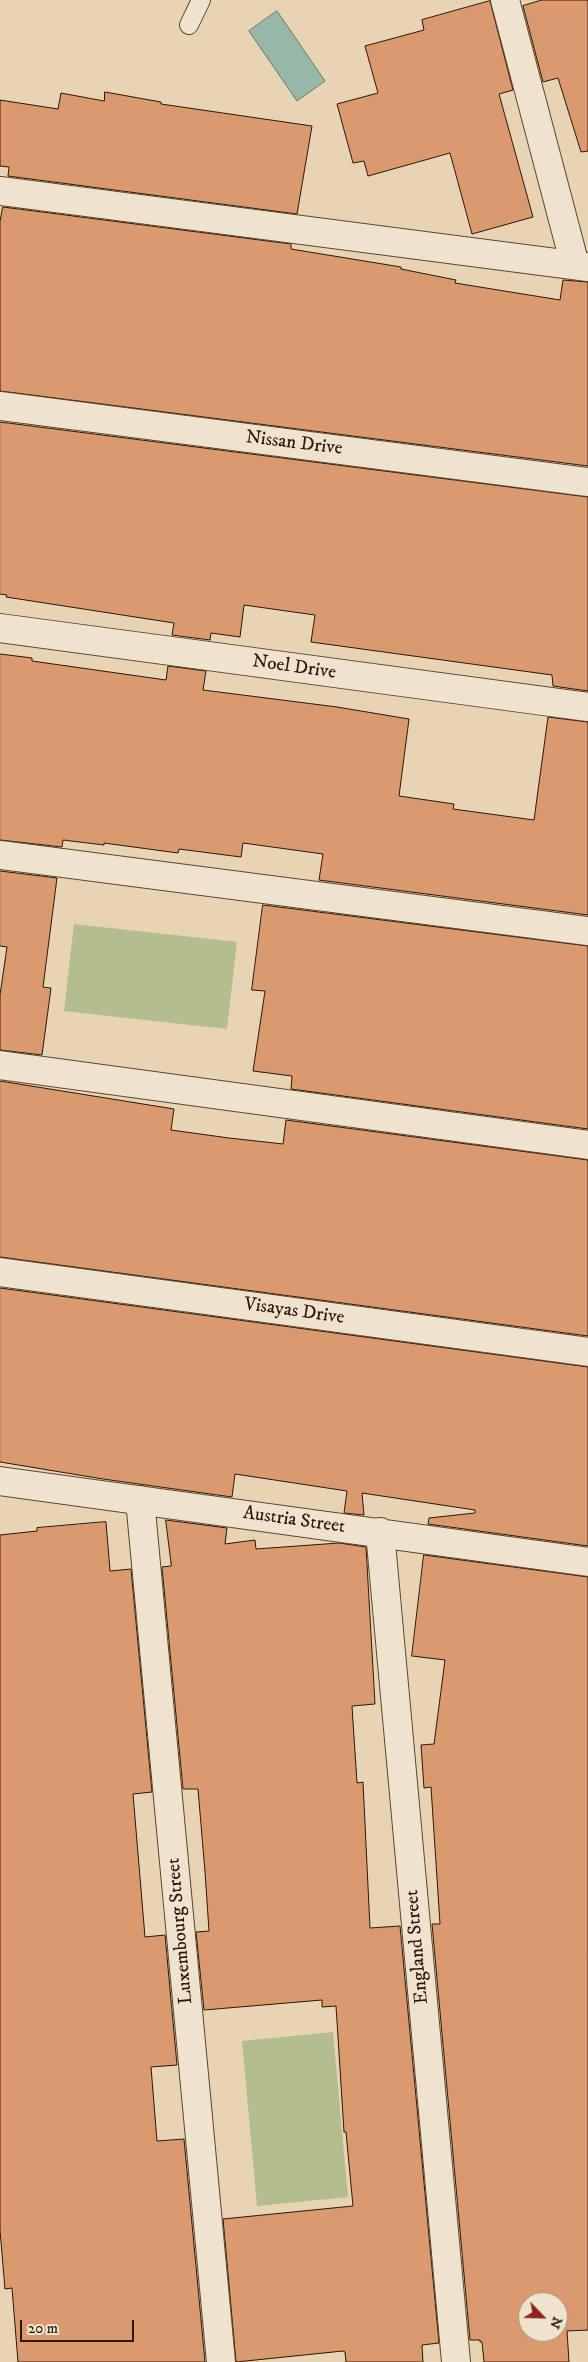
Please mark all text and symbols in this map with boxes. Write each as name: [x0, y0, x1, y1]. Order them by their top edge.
street label: Nissan Drive: [244, 427, 344, 461]
street label: Noel Drive: [251, 651, 337, 685]
street label: Visayas Drive: [242, 1294, 346, 1330]
street label: Austria Street: [242, 1503, 346, 1539]
street label: Luxembourg Street: [163, 1857, 199, 2005]
street label: England Street: [402, 1889, 434, 2005]
north arrow: [518, 2292, 568, 2342]
scale bar: [22, 2310, 136, 2342]
text: N: [545, 2314, 566, 2332]
text: 20 m: [28, 2319, 58, 2338]

